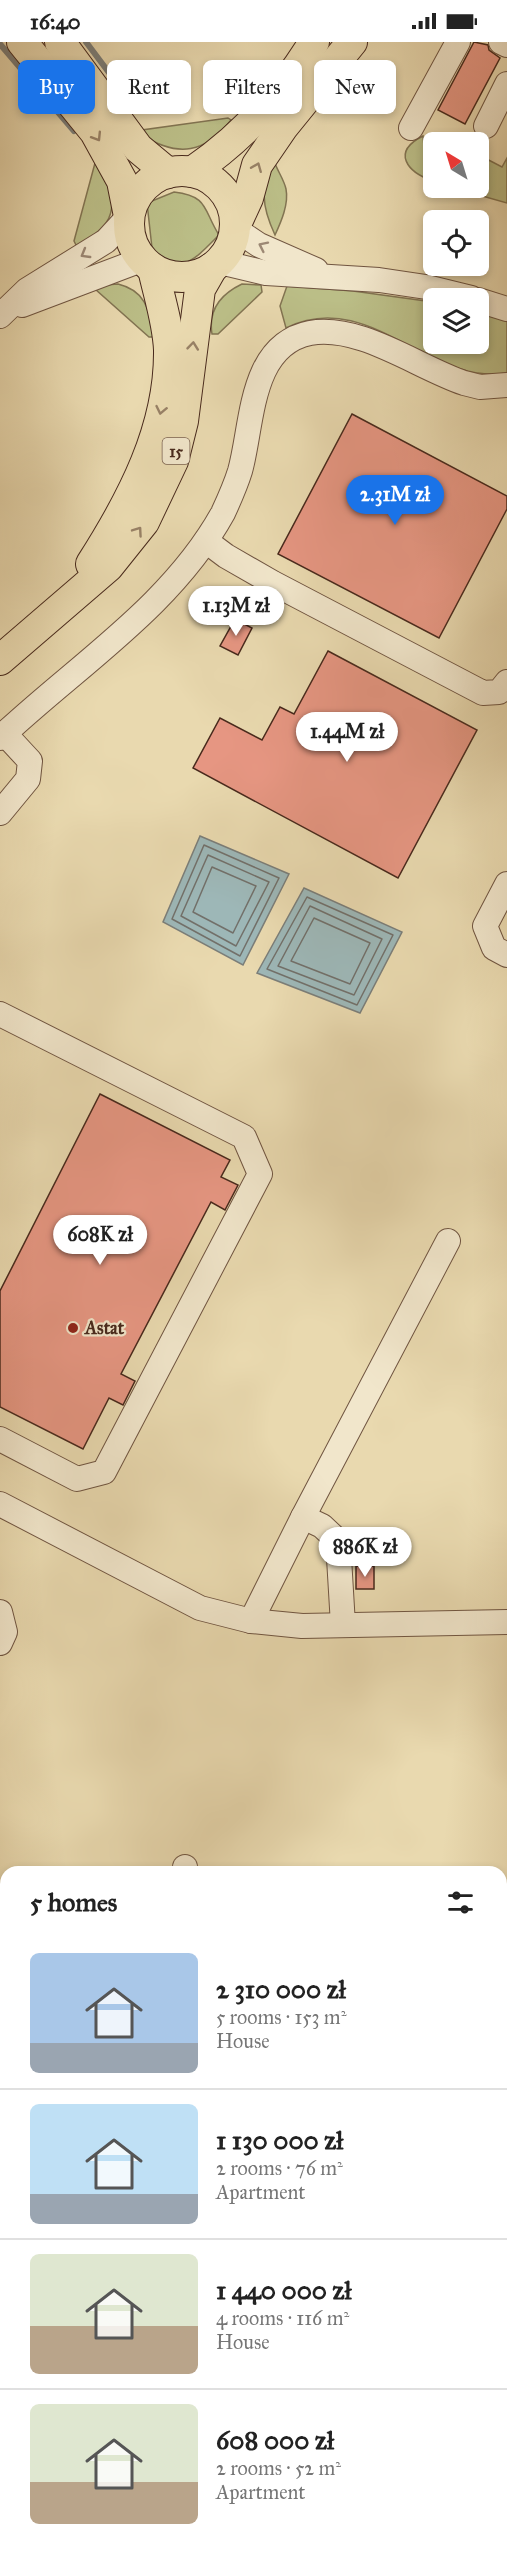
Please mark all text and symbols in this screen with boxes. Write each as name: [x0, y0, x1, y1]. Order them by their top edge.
text: 16:40: [30, 8, 81, 35]
chip: Buy: [18, 60, 95, 114]
chip: Rent: [107, 60, 191, 114]
chip: Filters: [203, 60, 302, 114]
chip: New: [314, 60, 396, 114]
one-way arrow: [90, 131, 102, 141]
north arrow: [423, 132, 489, 198]
map controls: [423, 132, 489, 354]
one-way arrow: [250, 163, 263, 173]
button: locate: [423, 210, 489, 276]
one-way arrow: [259, 242, 270, 253]
one-way arrow: [81, 246, 91, 258]
button: layers: [423, 288, 489, 354]
one-way arrow: [186, 342, 199, 351]
one-way arrow: [155, 404, 168, 414]
road number: 15: [162, 438, 190, 464]
pin: 2.31M zł: [333, 475, 457, 526]
text: 2.31M zł: [360, 482, 430, 506]
one-way arrow: [131, 526, 142, 537]
pin: 1.13M zł: [174, 586, 298, 637]
text: 1.13M zł: [202, 593, 270, 617]
pin: 1.44M zł: [285, 712, 409, 763]
text: 1.44M zł: [310, 719, 384, 743]
pin: 608K zł: [45, 1215, 155, 1266]
text: 608K zł: [67, 1222, 133, 1246]
place label: Astat: [84, 1317, 125, 1339]
marker: Astat: [66, 1321, 80, 1335]
pin: 886K zł: [310, 1527, 420, 1578]
text: 886K zł: [333, 1534, 397, 1558]
text: 5 homes: [30, 1886, 117, 1918]
icon: filters: [444, 1886, 477, 1919]
text: 2 310 000 zł: [216, 1973, 346, 2005]
icon: home: [78, 1977, 150, 2049]
text: 5 rooms · 153 m²: [216, 2005, 346, 2029]
text: House: [216, 2029, 270, 2053]
text: 1 130 000 zł: [216, 2124, 343, 2156]
icon: home: [78, 2128, 150, 2200]
text: 2 rooms · 76 m²: [216, 2156, 343, 2180]
text: Apartment: [216, 2180, 305, 2204]
text: 1 440 000 zł: [216, 2274, 352, 2306]
icon: home: [78, 2278, 150, 2350]
text: 4 rooms · 116 m²: [216, 2306, 349, 2330]
text: House: [216, 2330, 270, 2354]
text: 608 000 zł: [216, 2424, 334, 2456]
icon: home: [78, 2428, 150, 2500]
text: 2 rooms · 52 m²: [216, 2456, 341, 2480]
text: Apartment: [216, 2480, 305, 2504]

